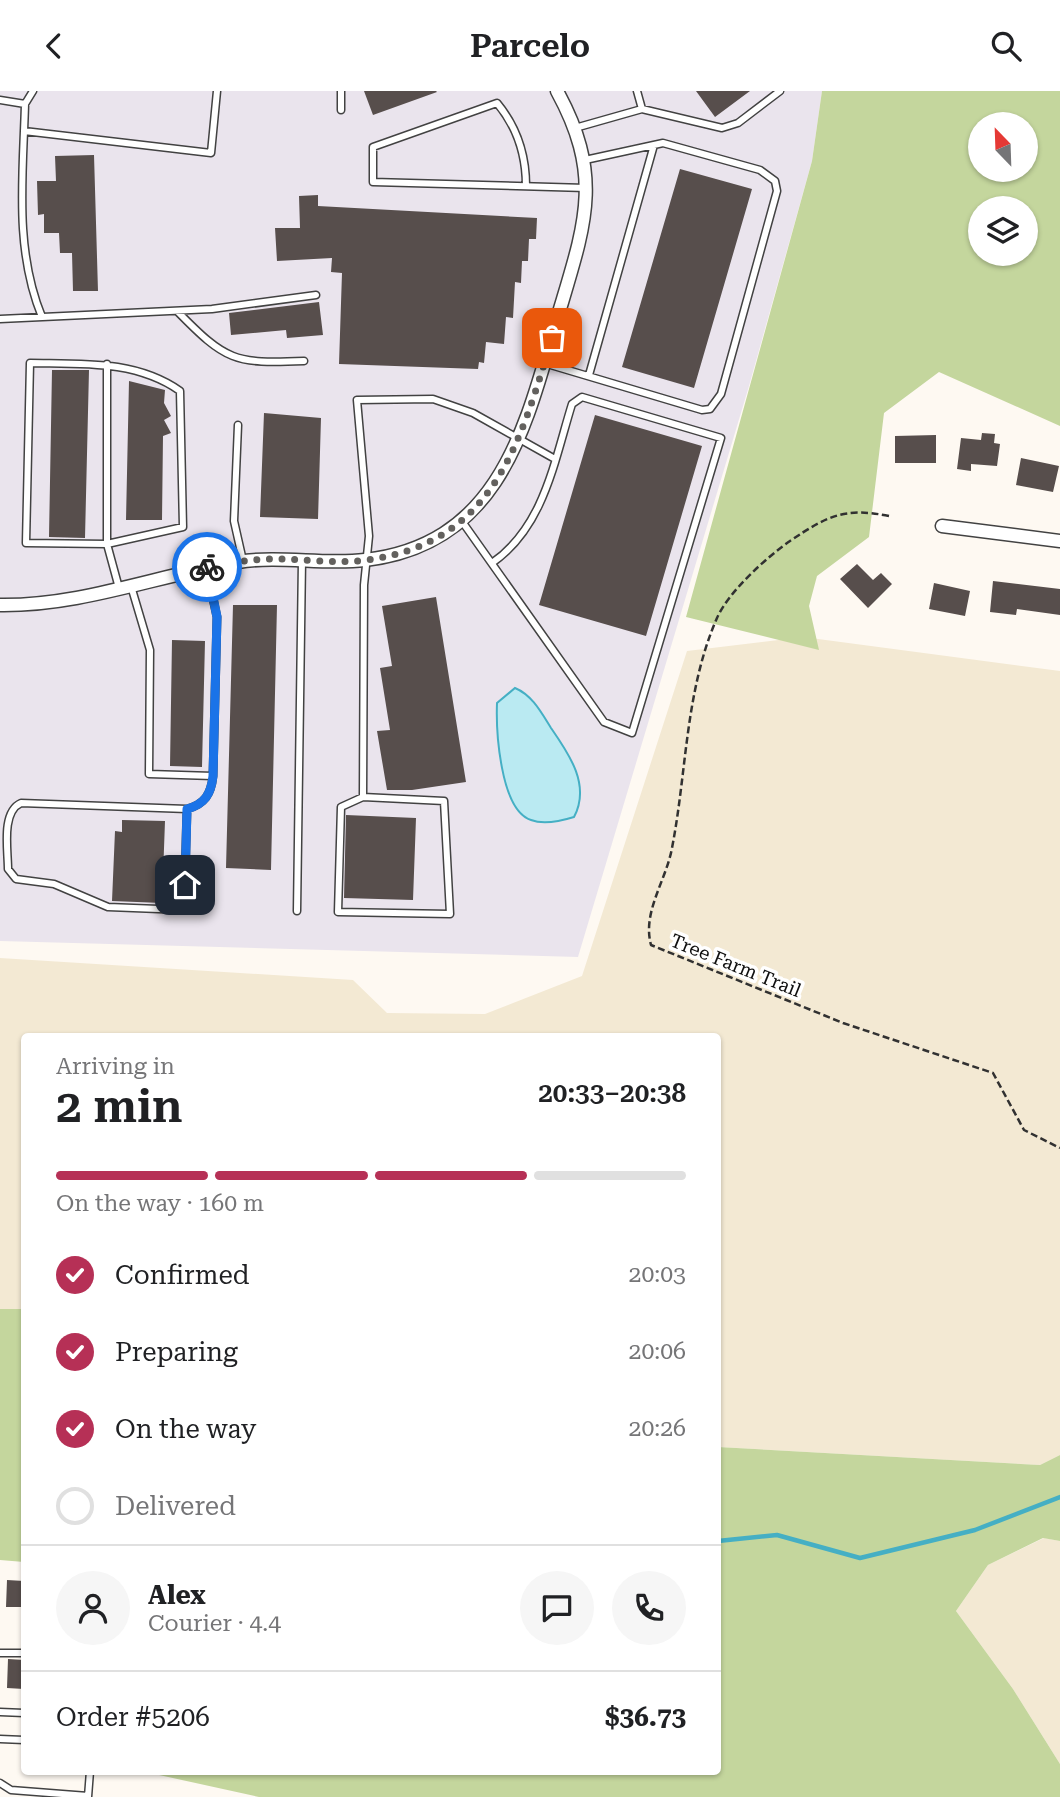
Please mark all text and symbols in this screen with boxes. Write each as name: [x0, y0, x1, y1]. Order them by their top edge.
icon: back: [35, 27, 73, 65]
text: Parcelo: [470, 27, 590, 65]
icon: search: [987, 27, 1025, 65]
north arrow: [968, 112, 1038, 182]
map controls: [968, 112, 1038, 266]
button: layers: [968, 196, 1038, 266]
pin: [522, 308, 582, 368]
icon: bag: [533, 319, 571, 357]
courier: [172, 532, 242, 602]
icon: bike: [188, 548, 226, 586]
pin: [155, 855, 215, 915]
icon: home: [166, 866, 204, 904]
street label: Tree Farm Trail: [667, 929, 805, 1002]
text: Arriving in: [56, 1053, 175, 1080]
text: 20:33–20:38: [538, 1078, 686, 1108]
text: 2 min: [56, 1079, 183, 1133]
text: On the way · 160 m: [56, 1190, 264, 1217]
icon: check: [56, 1256, 94, 1294]
text: Confirmed: [115, 1260, 250, 1290]
text: 20:03: [629, 1261, 686, 1288]
icon: check: [56, 1333, 94, 1371]
text: Preparing: [115, 1337, 238, 1367]
text: 20:06: [629, 1338, 686, 1365]
icon: check: [56, 1410, 94, 1448]
text: On the way: [115, 1414, 256, 1444]
text: 20:26: [629, 1415, 686, 1442]
text: Delivered: [115, 1491, 236, 1521]
button: person: [56, 1571, 130, 1645]
button: chat: [520, 1571, 594, 1645]
button: phone: [612, 1571, 686, 1645]
text: Alex: [148, 1580, 206, 1610]
text: Courier · 4.4: [148, 1610, 281, 1637]
text: Order #5206: [56, 1702, 210, 1732]
text: $36.73: [605, 1702, 686, 1732]

